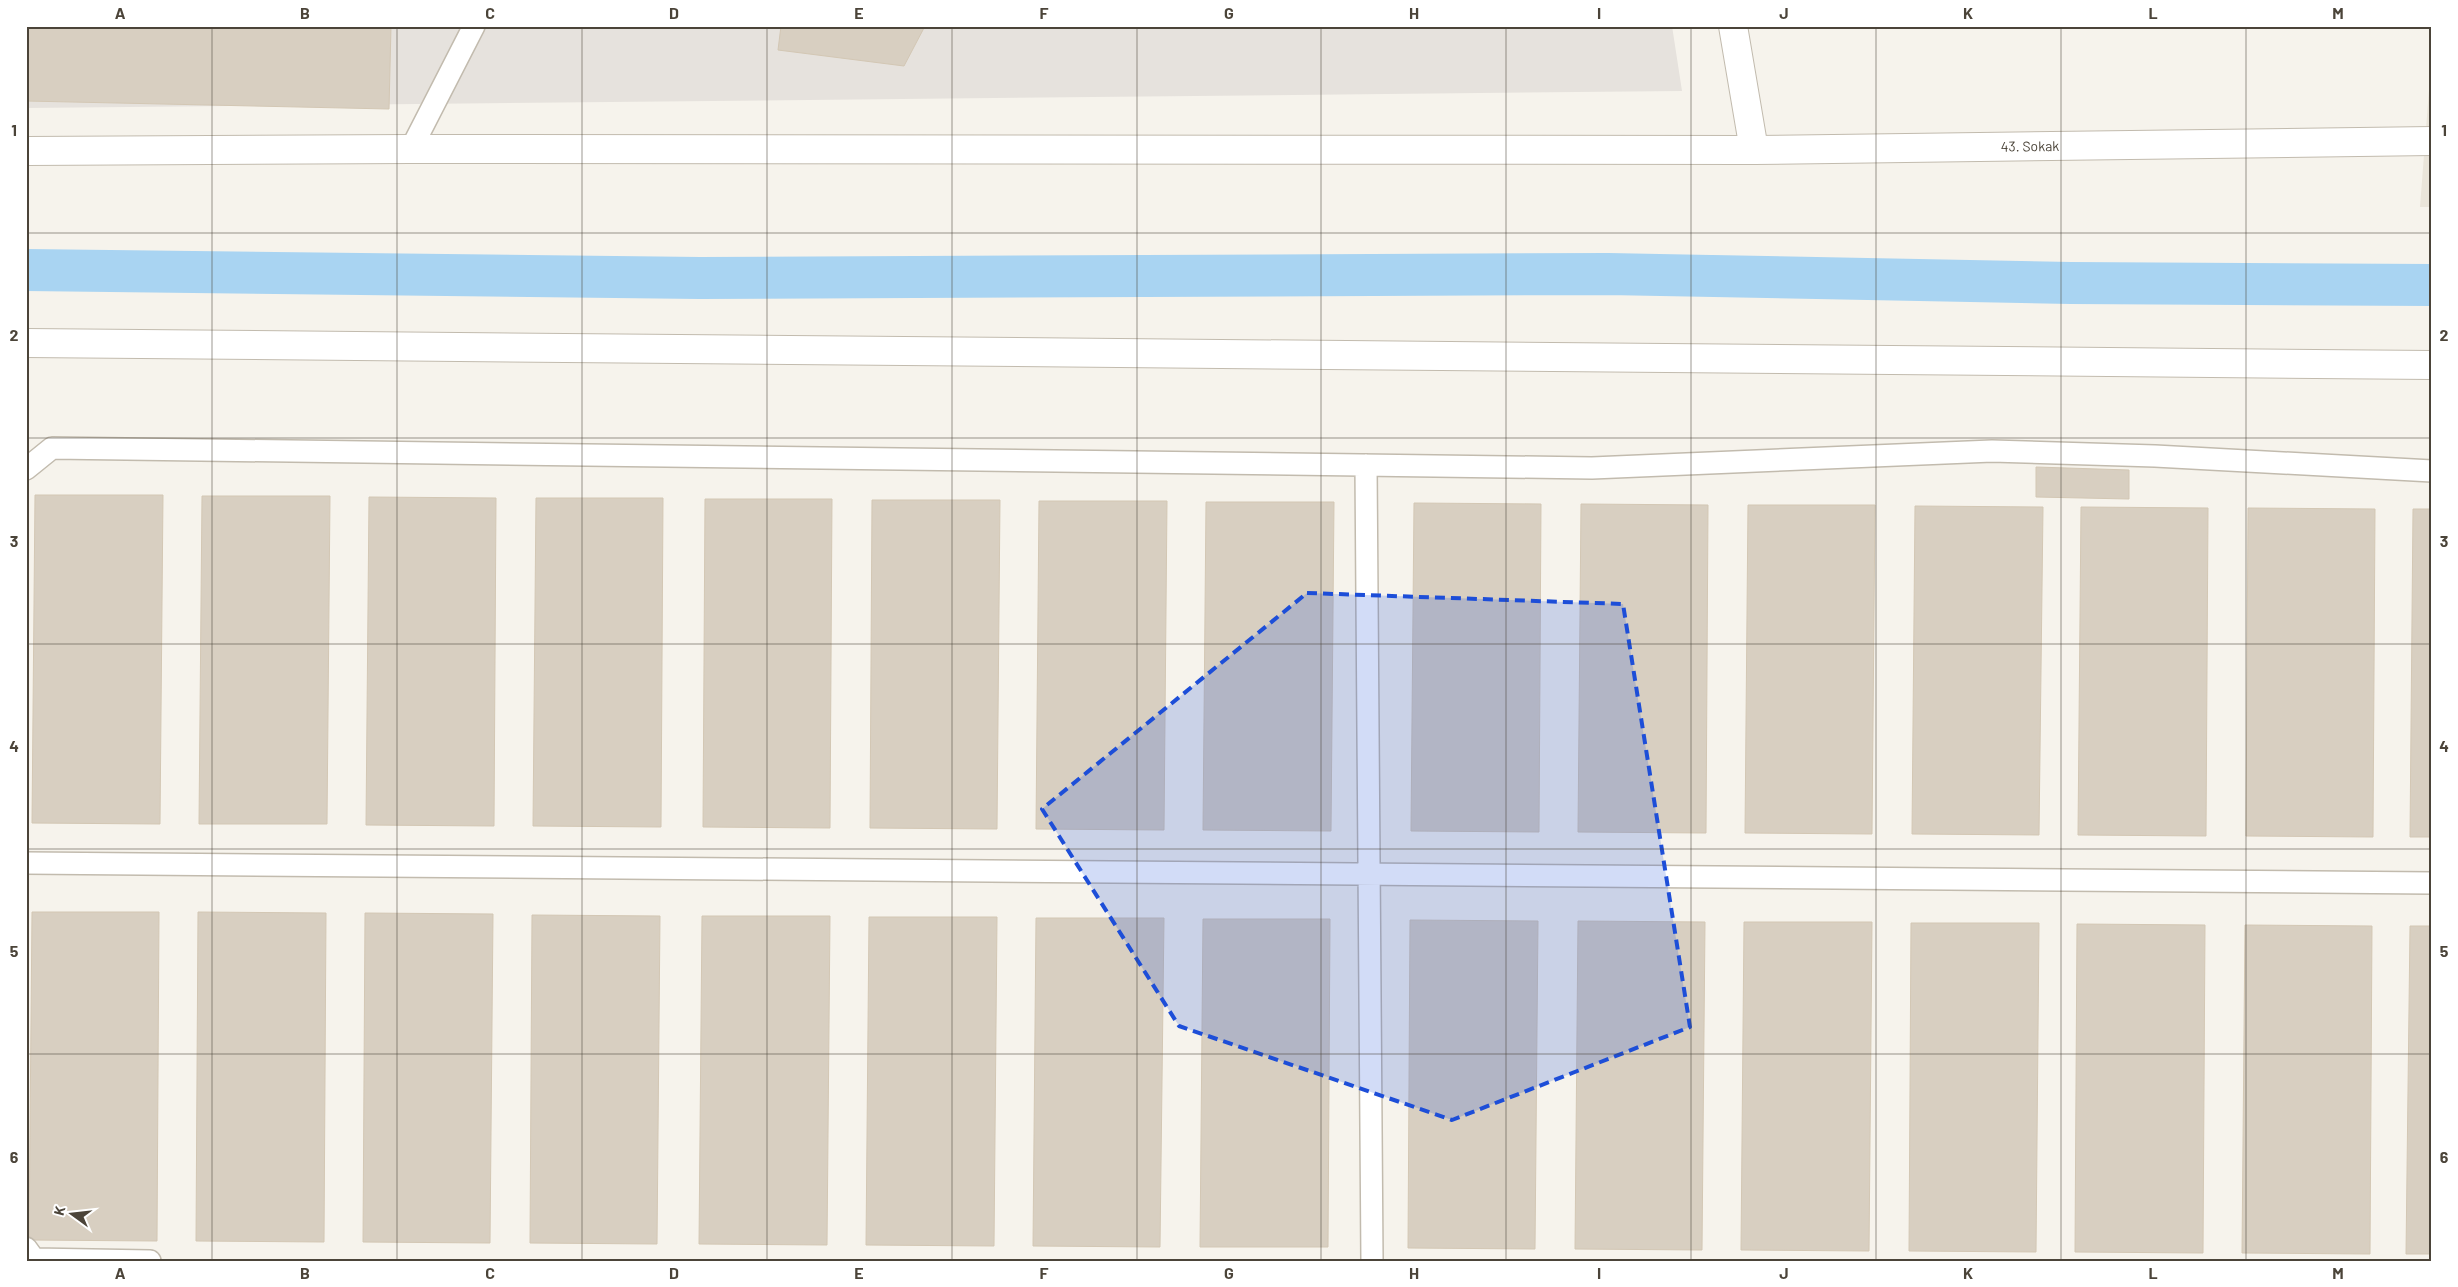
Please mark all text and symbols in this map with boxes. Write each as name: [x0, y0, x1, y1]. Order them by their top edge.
text: A: [115, 3, 126, 22]
text: B: [300, 3, 310, 22]
text: C: [485, 3, 495, 22]
text: D: [669, 3, 679, 22]
text: E: [854, 3, 864, 22]
text: F: [1040, 3, 1049, 22]
text: G: [1224, 3, 1234, 22]
text: H: [1409, 3, 1419, 22]
text: I: [1597, 3, 1601, 22]
text: J: [1779, 3, 1789, 22]
text: K: [1963, 3, 1973, 22]
text: L: [2148, 3, 2158, 22]
text: M: [2332, 3, 2344, 22]
text: 1: [11, 120, 17, 139]
text: 1: [2441, 120, 2447, 139]
street label: 43. Sokak: [2001, 137, 2059, 155]
text: 2: [10, 325, 19, 344]
text: 2: [2440, 325, 2449, 344]
text: 3: [10, 531, 18, 550]
text: 3: [2440, 531, 2448, 550]
text: 4: [9, 736, 19, 755]
text: 4: [2439, 736, 2449, 755]
text: 5: [10, 941, 19, 960]
text: 5: [2440, 941, 2449, 960]
text: 6: [10, 1147, 19, 1166]
text: 6: [2440, 1147, 2449, 1166]
north arrow: [48, 1190, 98, 1240]
text: K: [50, 1204, 68, 1217]
text: A: [115, 1263, 126, 1282]
text: B: [300, 1263, 310, 1282]
text: C: [485, 1263, 495, 1282]
text: D: [669, 1263, 679, 1282]
text: E: [854, 1263, 864, 1282]
text: F: [1040, 1263, 1049, 1282]
text: G: [1224, 1263, 1234, 1282]
text: H: [1409, 1263, 1419, 1282]
text: I: [1597, 1263, 1601, 1282]
text: J: [1779, 1263, 1789, 1282]
text: K: [1963, 1263, 1973, 1282]
text: L: [2148, 1263, 2158, 1282]
text: M: [2332, 1263, 2344, 1282]

